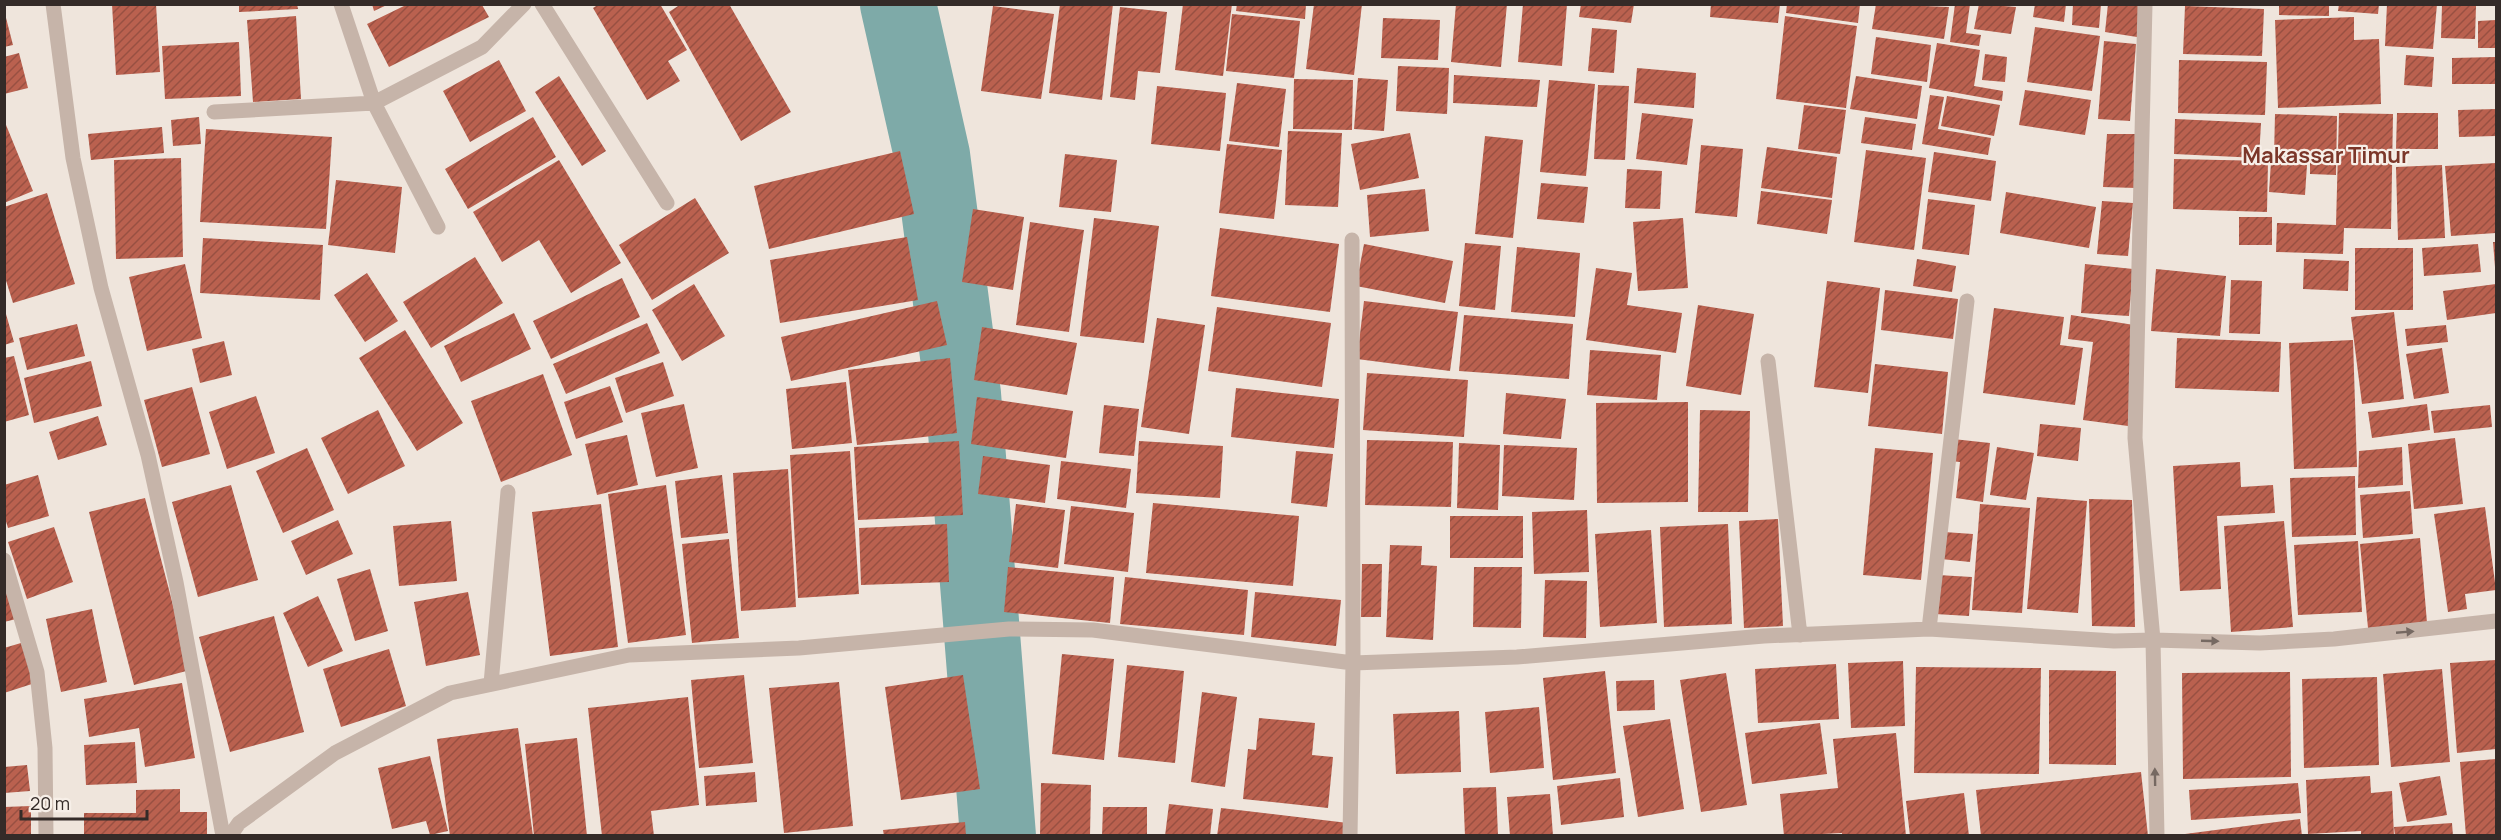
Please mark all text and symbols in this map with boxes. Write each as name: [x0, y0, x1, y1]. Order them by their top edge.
district label: Makassar Timur: [2242, 140, 2410, 170]
one-way arrow: [2395, 627, 2414, 637]
one-way arrow: [2201, 637, 2220, 646]
one-way arrow: [2150, 768, 2160, 787]
scale bar: [21, 783, 147, 821]
text: 20 m: [30, 791, 70, 815]

